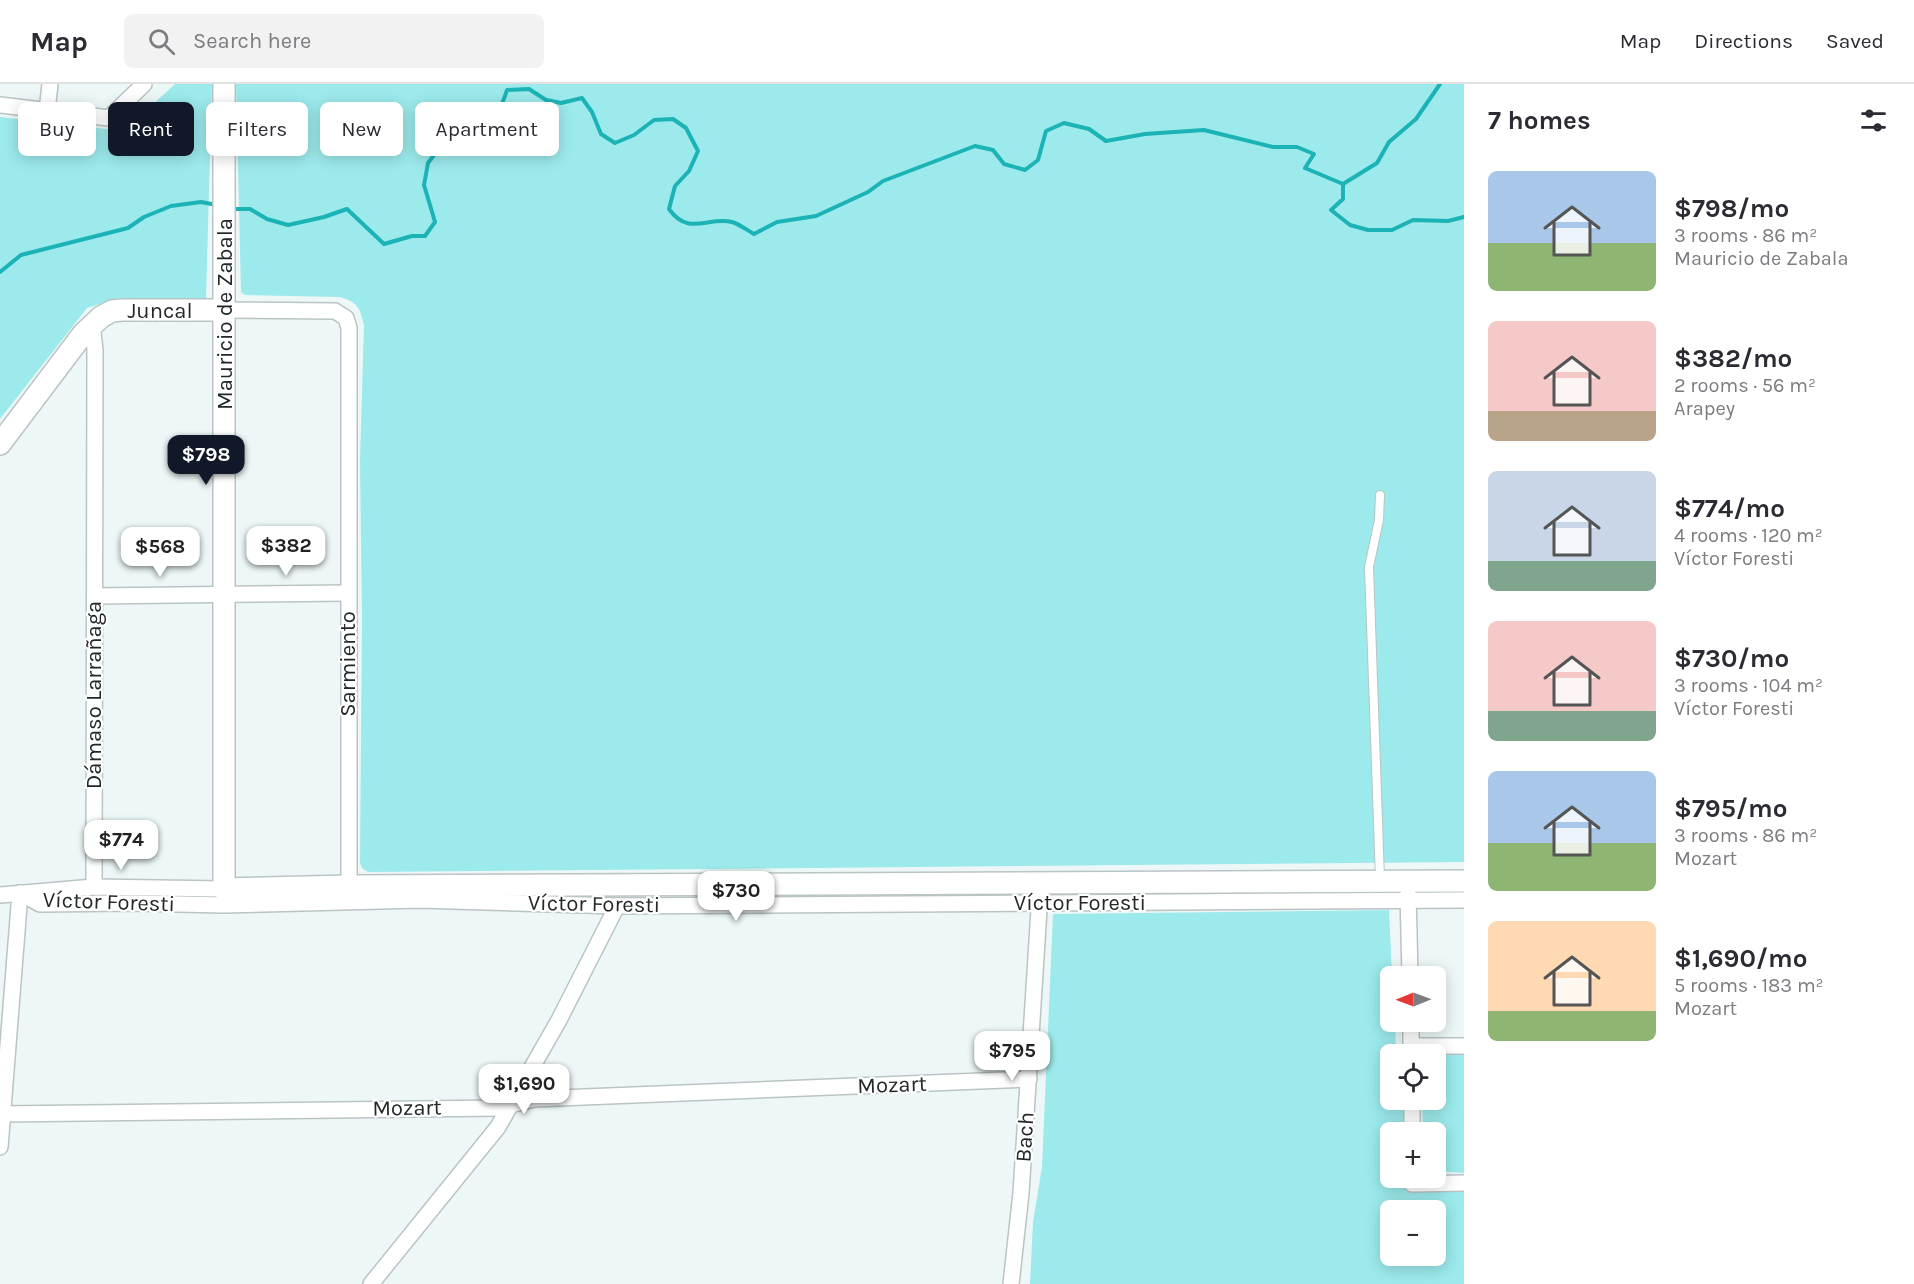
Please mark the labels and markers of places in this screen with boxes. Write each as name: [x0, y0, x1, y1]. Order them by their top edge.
pin: $798: [170, 435, 242, 486]
pin: $382: [250, 526, 322, 577]
pin: $568: [124, 527, 196, 578]
pin: $774: [85, 820, 157, 871]
pin: $730: [700, 871, 772, 922]
pin: $795: [976, 1031, 1048, 1082]
pin: $1,690: [475, 1064, 573, 1115]

